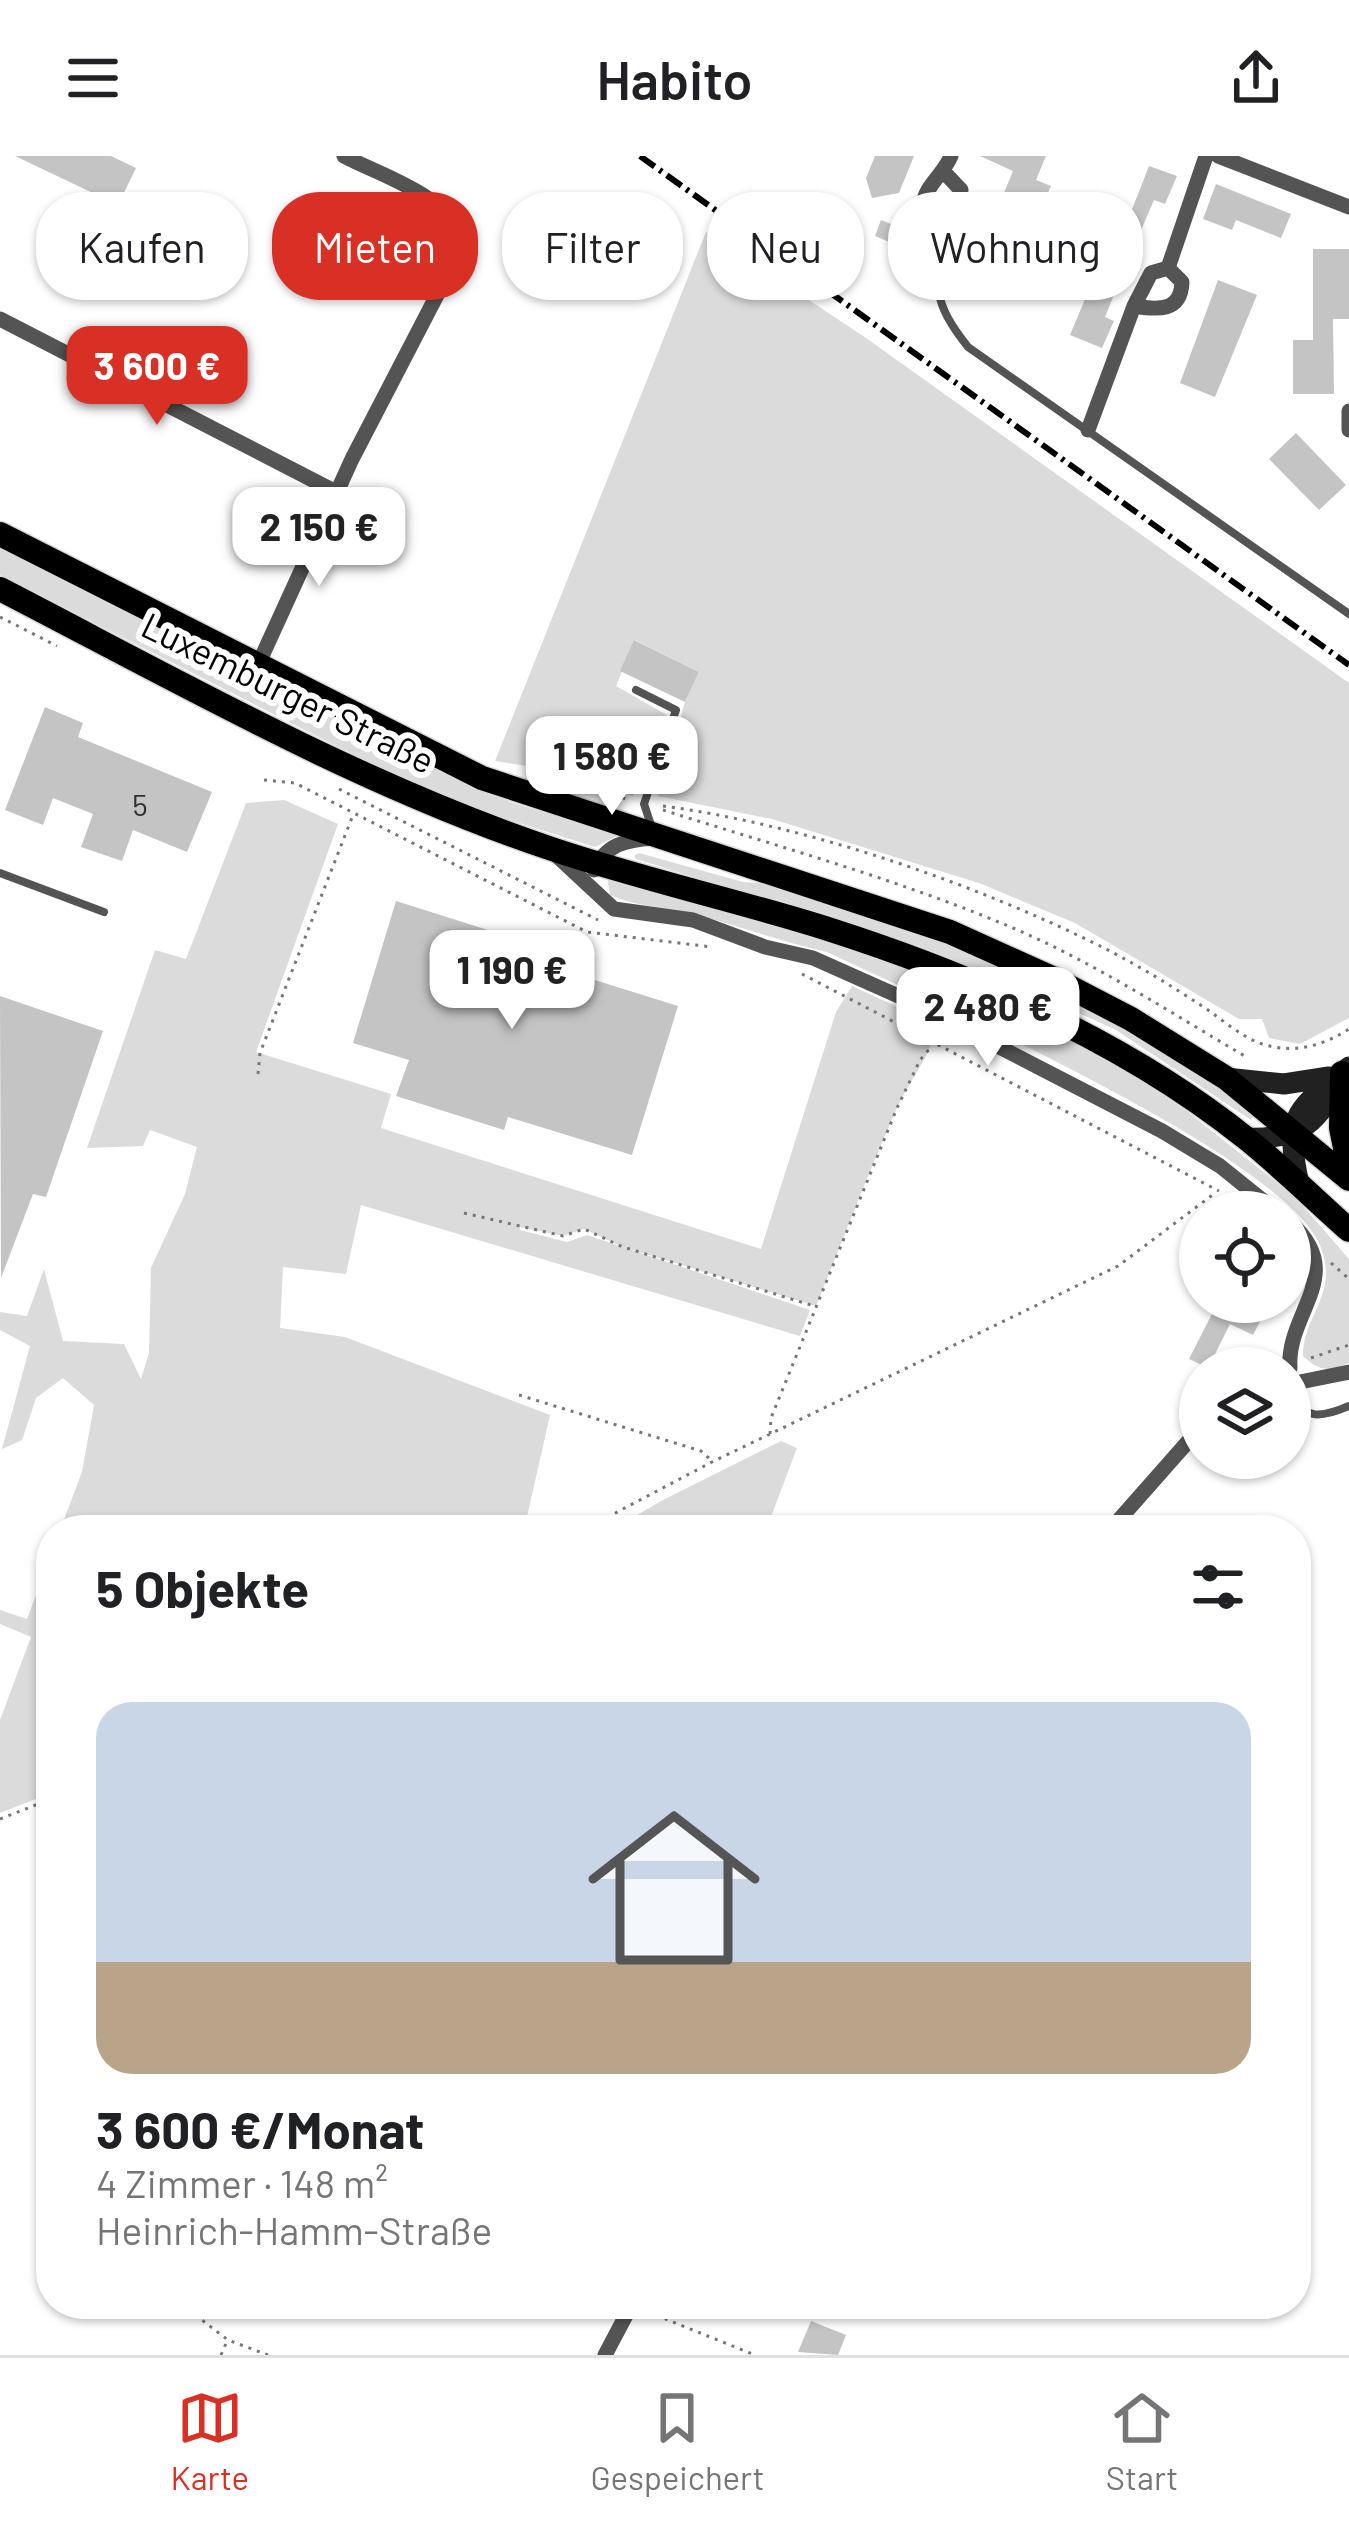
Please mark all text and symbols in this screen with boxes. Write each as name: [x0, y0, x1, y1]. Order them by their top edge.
icon: menu: [60, 45, 126, 111]
icon: share: [1223, 45, 1289, 111]
text: Habito: [596, 46, 753, 111]
chip: Kaufen: [36, 192, 248, 300]
chip: Mieten: [272, 192, 478, 300]
chip: Filter: [502, 192, 683, 300]
chip: Neu: [707, 192, 864, 300]
chip: Wohnung: [888, 192, 1143, 300]
pin: 3 600 €: [46, 326, 268, 428]
text: 3 600 €: [94, 341, 220, 388]
pin: 2 150 €: [208, 487, 430, 589]
text: 2 150 €: [259, 502, 379, 549]
street label: Luxemburger Straße: [135, 602, 442, 781]
pin: 1 580 €: [501, 716, 723, 818]
text: 1 580 €: [553, 731, 671, 778]
house number: 5: [132, 786, 148, 822]
pin: 1 190 €: [401, 930, 623, 1032]
text: 1 190 €: [457, 945, 567, 992]
pin: 2 480 €: [877, 967, 1099, 1069]
text: 2 480 €: [923, 982, 1053, 1029]
map controls: [1179, 1191, 1311, 1479]
button: locate: [1179, 1191, 1311, 1323]
button: layers: [1179, 1347, 1311, 1479]
icon: filters: [1185, 1554, 1251, 1620]
text: 5 Objekte: [96, 1557, 309, 1618]
icon: home: [566, 1780, 782, 1996]
text: 3 600 €/Monat: [96, 2098, 424, 2159]
text: 4 Zimmer · 148 m²: [96, 2159, 388, 2206]
text: Heinrich-Hamm-Straße: [96, 2206, 492, 2253]
tab: Karte: [171, 2385, 249, 2497]
tab: Gespeichert: [590, 2385, 765, 2497]
tab: Start: [1106, 2385, 1178, 2497]

